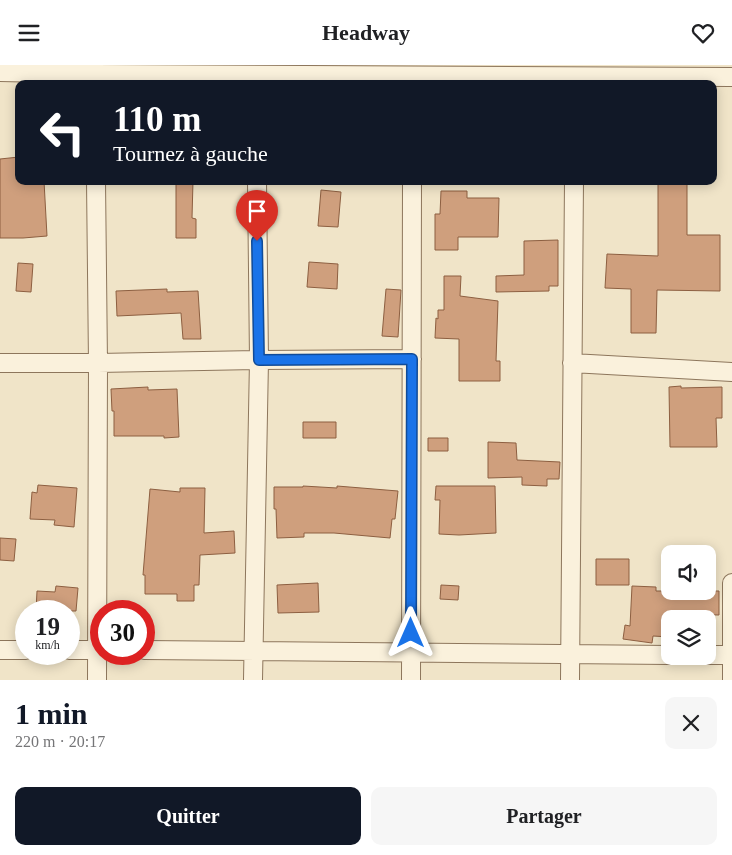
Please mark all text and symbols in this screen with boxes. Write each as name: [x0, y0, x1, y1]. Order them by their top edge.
icon: menu: [15, 19, 43, 47]
icon: heart: [689, 19, 717, 47]
text: Headway: [322, 20, 410, 45]
icon: left: [30, 100, 95, 165]
text: 110 m: [113, 100, 201, 139]
text: Tournez à gauche: [113, 141, 268, 166]
pin: [236, 190, 278, 241]
icon: arrive: [243, 197, 271, 225]
map controls: [661, 545, 716, 665]
button: sound: [661, 545, 716, 600]
speed limit sign: 30: [90, 600, 155, 665]
position arrow: [384, 606, 436, 658]
button: layers: [661, 610, 716, 665]
text: 19: [35, 613, 60, 640]
text: km/h: [35, 638, 60, 652]
text: 1 min: [15, 697, 88, 730]
button: close: [665, 697, 717, 749]
text: 220 m · 20:17: [15, 733, 105, 750]
button: Quitter: [15, 787, 361, 845]
button: Partager: [371, 787, 717, 845]

